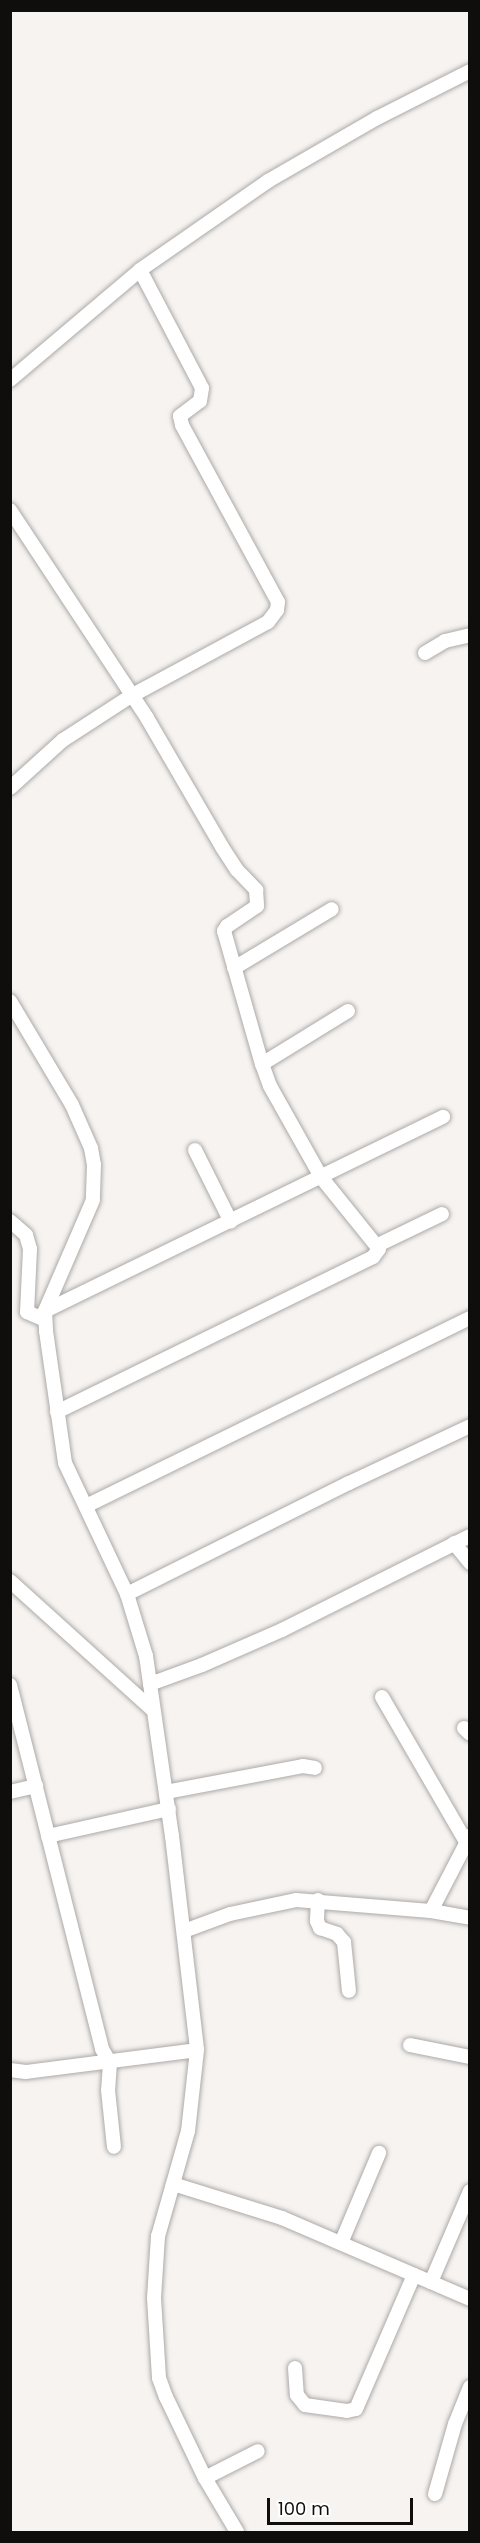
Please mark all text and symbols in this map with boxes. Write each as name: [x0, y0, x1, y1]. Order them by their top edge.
scale bar: [270, 2486, 416, 2524]
text: 100 m: [278, 2496, 330, 2521]

